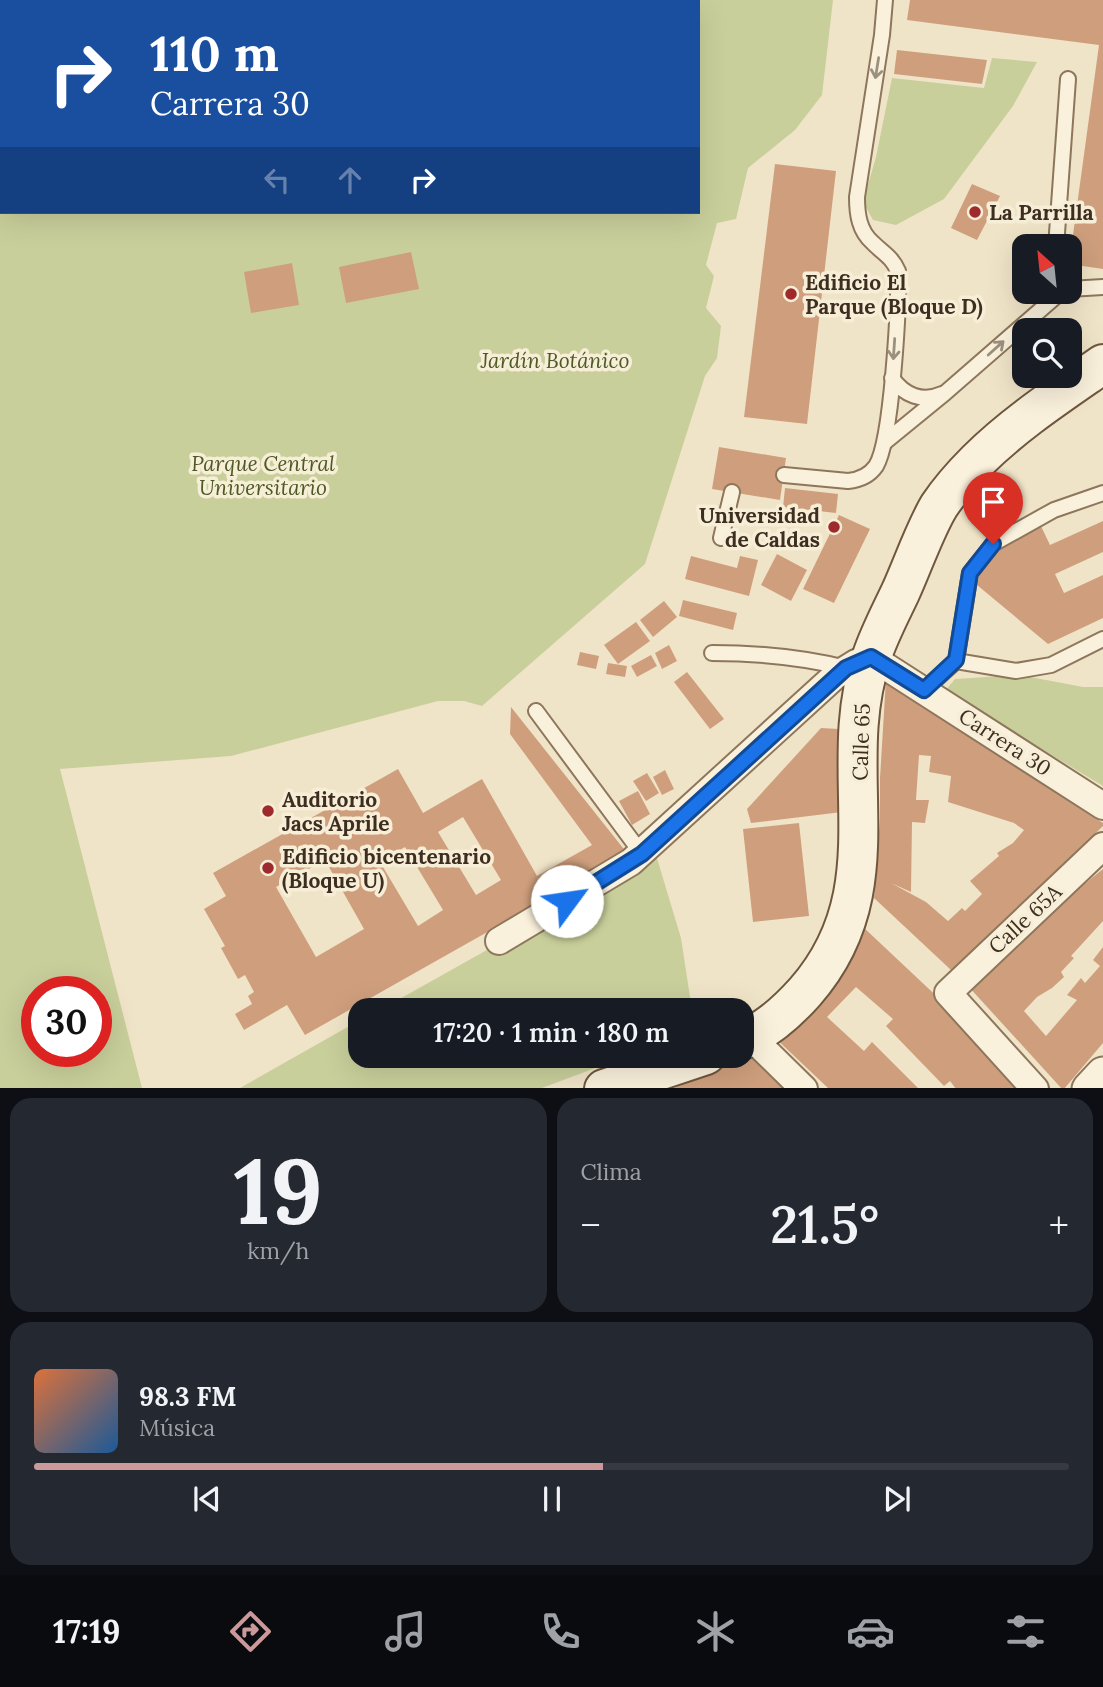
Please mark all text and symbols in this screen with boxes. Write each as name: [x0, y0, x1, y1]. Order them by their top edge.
text: 110 m: [150, 22, 279, 84]
icon: right: [35, 28, 126, 119]
one-way arrow: [870, 56, 883, 79]
text: Carrera 30: [150, 83, 310, 124]
icon: left: [258, 161, 296, 199]
icon: ahead: [331, 161, 369, 199]
icon: right: [404, 161, 442, 199]
place label: La Parrilla: [989, 199, 1094, 226]
marker: La Parrilla: [967, 204, 983, 220]
north arrow: [1012, 234, 1082, 304]
map controls: [1012, 234, 1082, 388]
place label: Edificio El Parque (Bloque D): [805, 269, 983, 320]
marker: Edificio El Parque (Bloque D): [783, 286, 799, 302]
button: search: [1012, 318, 1082, 388]
one-way arrow: [887, 337, 900, 360]
one-way arrow: [987, 340, 1005, 356]
park label: Jardín Botánico: [480, 347, 629, 374]
park label: Parque Central Universitario: [191, 450, 335, 501]
pin: [963, 472, 1023, 544]
icon: arrive: [974, 483, 1012, 521]
place label: Universidad de Caldas: [699, 502, 820, 553]
marker: Universidad de Caldas: [826, 519, 842, 535]
street label: Carrera 30: [954, 702, 1056, 782]
street label: Calle 65: [846, 703, 876, 781]
place label: Auditorio Jacs Aprile: [282, 786, 390, 837]
marker: Auditorio Jacs Aprile: [260, 803, 276, 819]
place label: Edificio bicentenario (Bloque U): [282, 843, 491, 894]
marker: Edificio bicentenario (Bloque U): [260, 860, 276, 876]
position arrow: [530, 864, 604, 938]
street label: Calle 65A: [983, 878, 1068, 960]
speed limit sign: 30: [21, 976, 112, 1067]
text: 17:20 · 1 min · 180 m: [433, 1016, 669, 1049]
text: 19: [234, 1132, 323, 1249]
text: Clima: [581, 1157, 642, 1186]
text: 21.5°: [770, 1191, 879, 1257]
text: −: [581, 1201, 601, 1249]
text: +: [1049, 1201, 1069, 1249]
text: km/h: [247, 1236, 309, 1265]
text: 98.3 FM: [139, 1380, 236, 1413]
text: Música: [139, 1413, 215, 1442]
icon: previous: [188, 1480, 226, 1518]
icon: pause: [533, 1480, 571, 1518]
icon: next: [878, 1480, 916, 1518]
icon: directions: [226, 1607, 275, 1656]
icon: music: [381, 1607, 430, 1656]
icon: phone: [536, 1607, 585, 1656]
icon: climate: [691, 1607, 740, 1656]
icon: car: [846, 1607, 895, 1656]
icon: filters: [1001, 1607, 1050, 1656]
text: 17:19: [53, 1611, 120, 1652]

